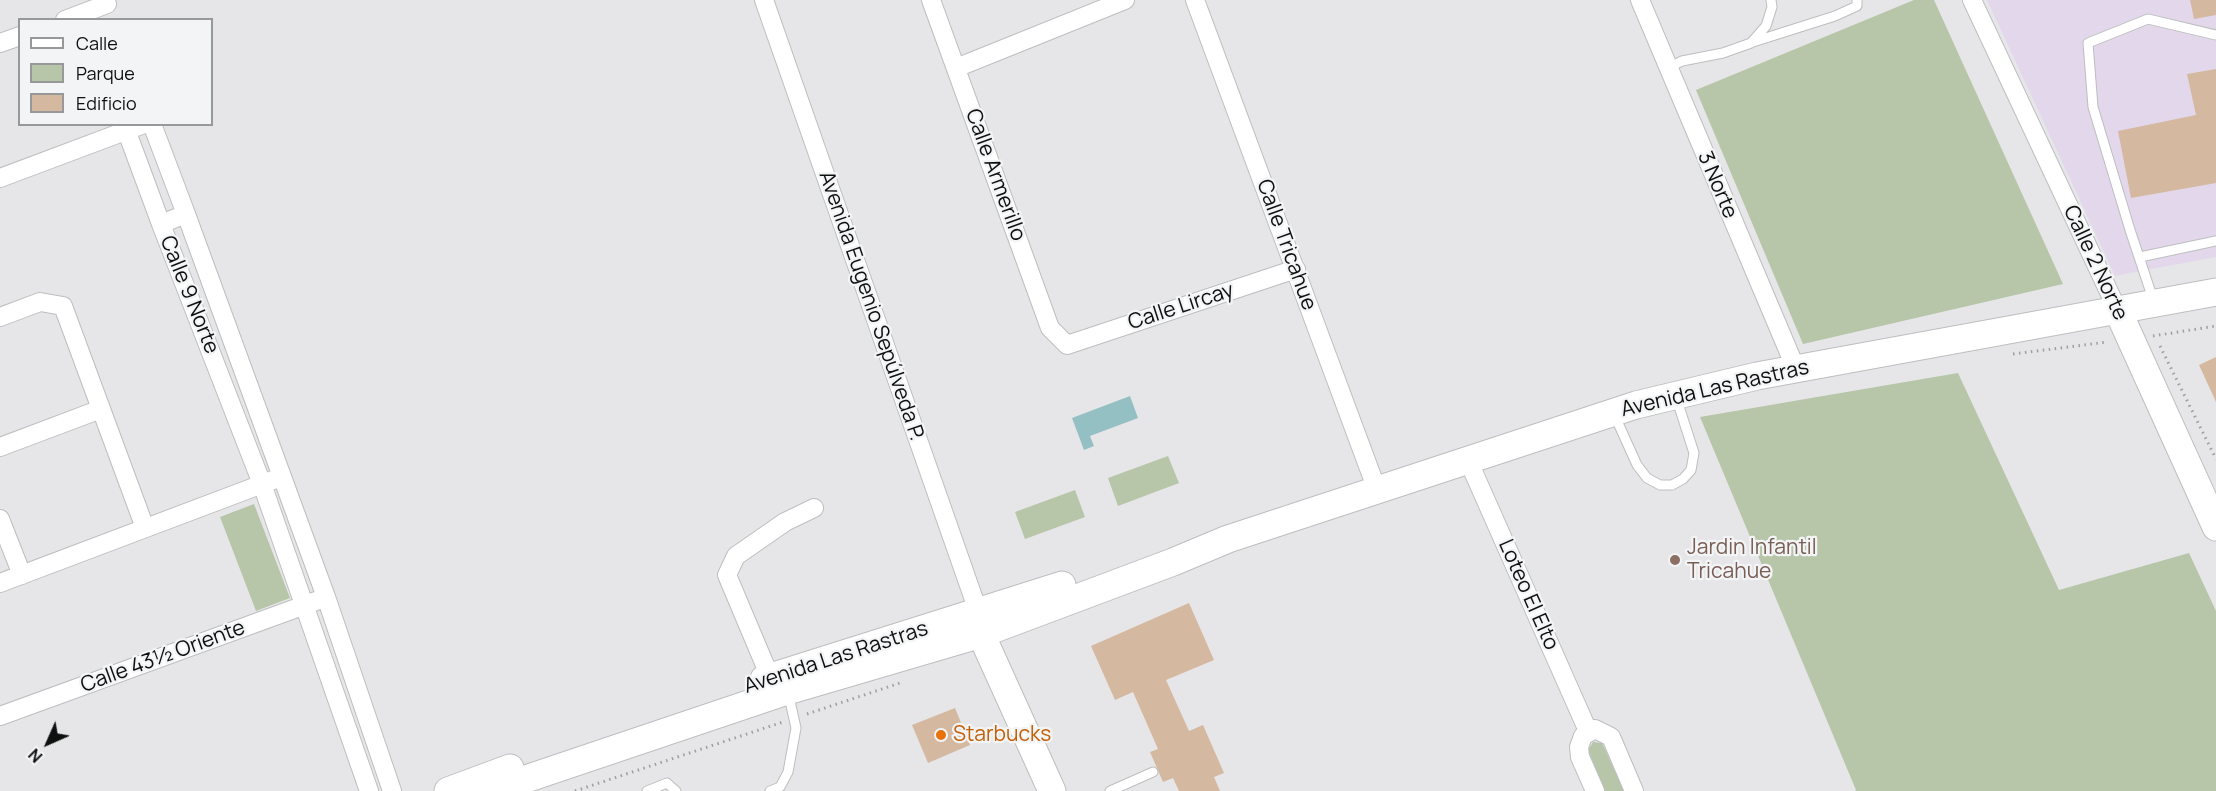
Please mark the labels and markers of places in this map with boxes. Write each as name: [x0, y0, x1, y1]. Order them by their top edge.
place label: Jardin Infantil Tricahue: [1687, 535, 1817, 585]
marker: Jardin Infantil Tricahue: [1668, 553, 1682, 567]
place label: Starbucks: [953, 722, 1051, 748]
marker: Starbucks: [934, 728, 948, 742]

